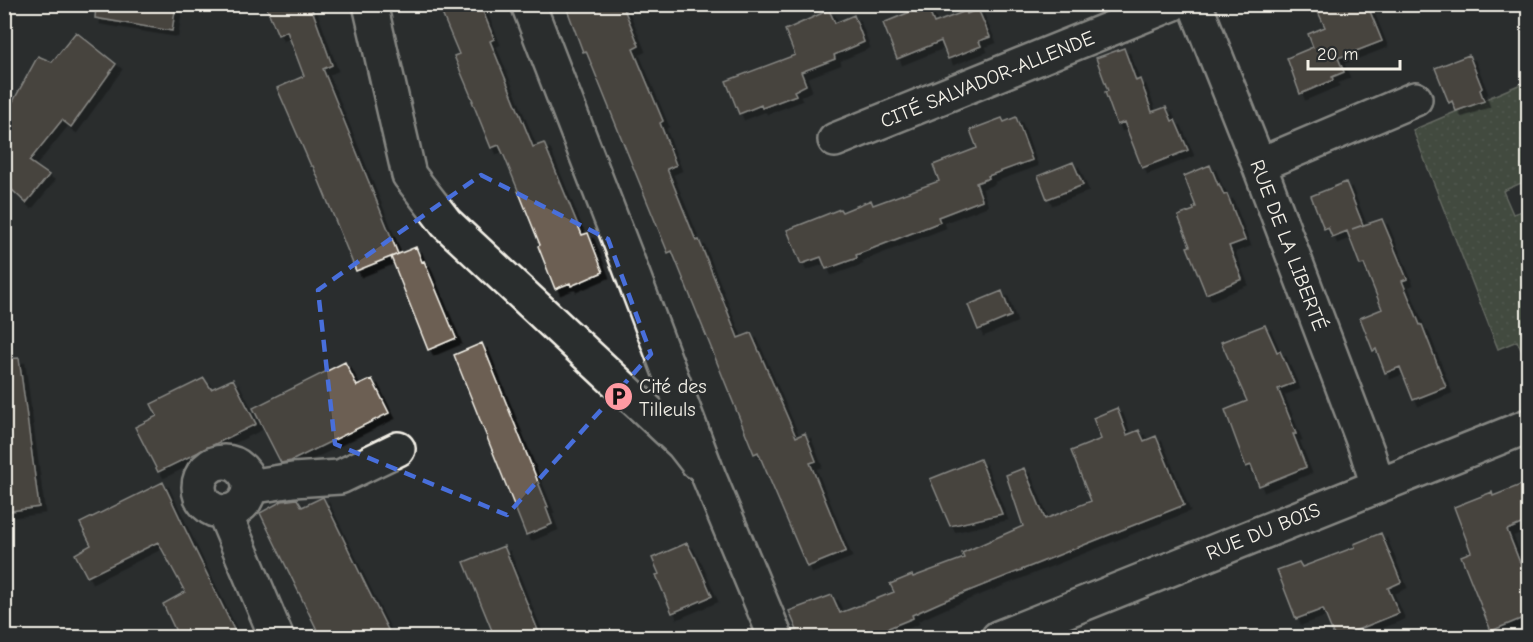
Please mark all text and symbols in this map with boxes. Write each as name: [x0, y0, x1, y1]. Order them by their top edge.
street label: CITÉ SALVADOR-ALLENDE: [877, 26, 1097, 133]
scale bar: [1308, 33, 1400, 71]
text: 20 m: [1317, 44, 1358, 65]
street label: RUE DE LA LIBERTÉ: [1245, 157, 1332, 334]
place label: Cité des Tilleuls: [639, 375, 707, 421]
parking icon: Cité des Tilleuls: [602, 381, 634, 413]
street label: RUE DU BOIS: [1203, 498, 1324, 565]

